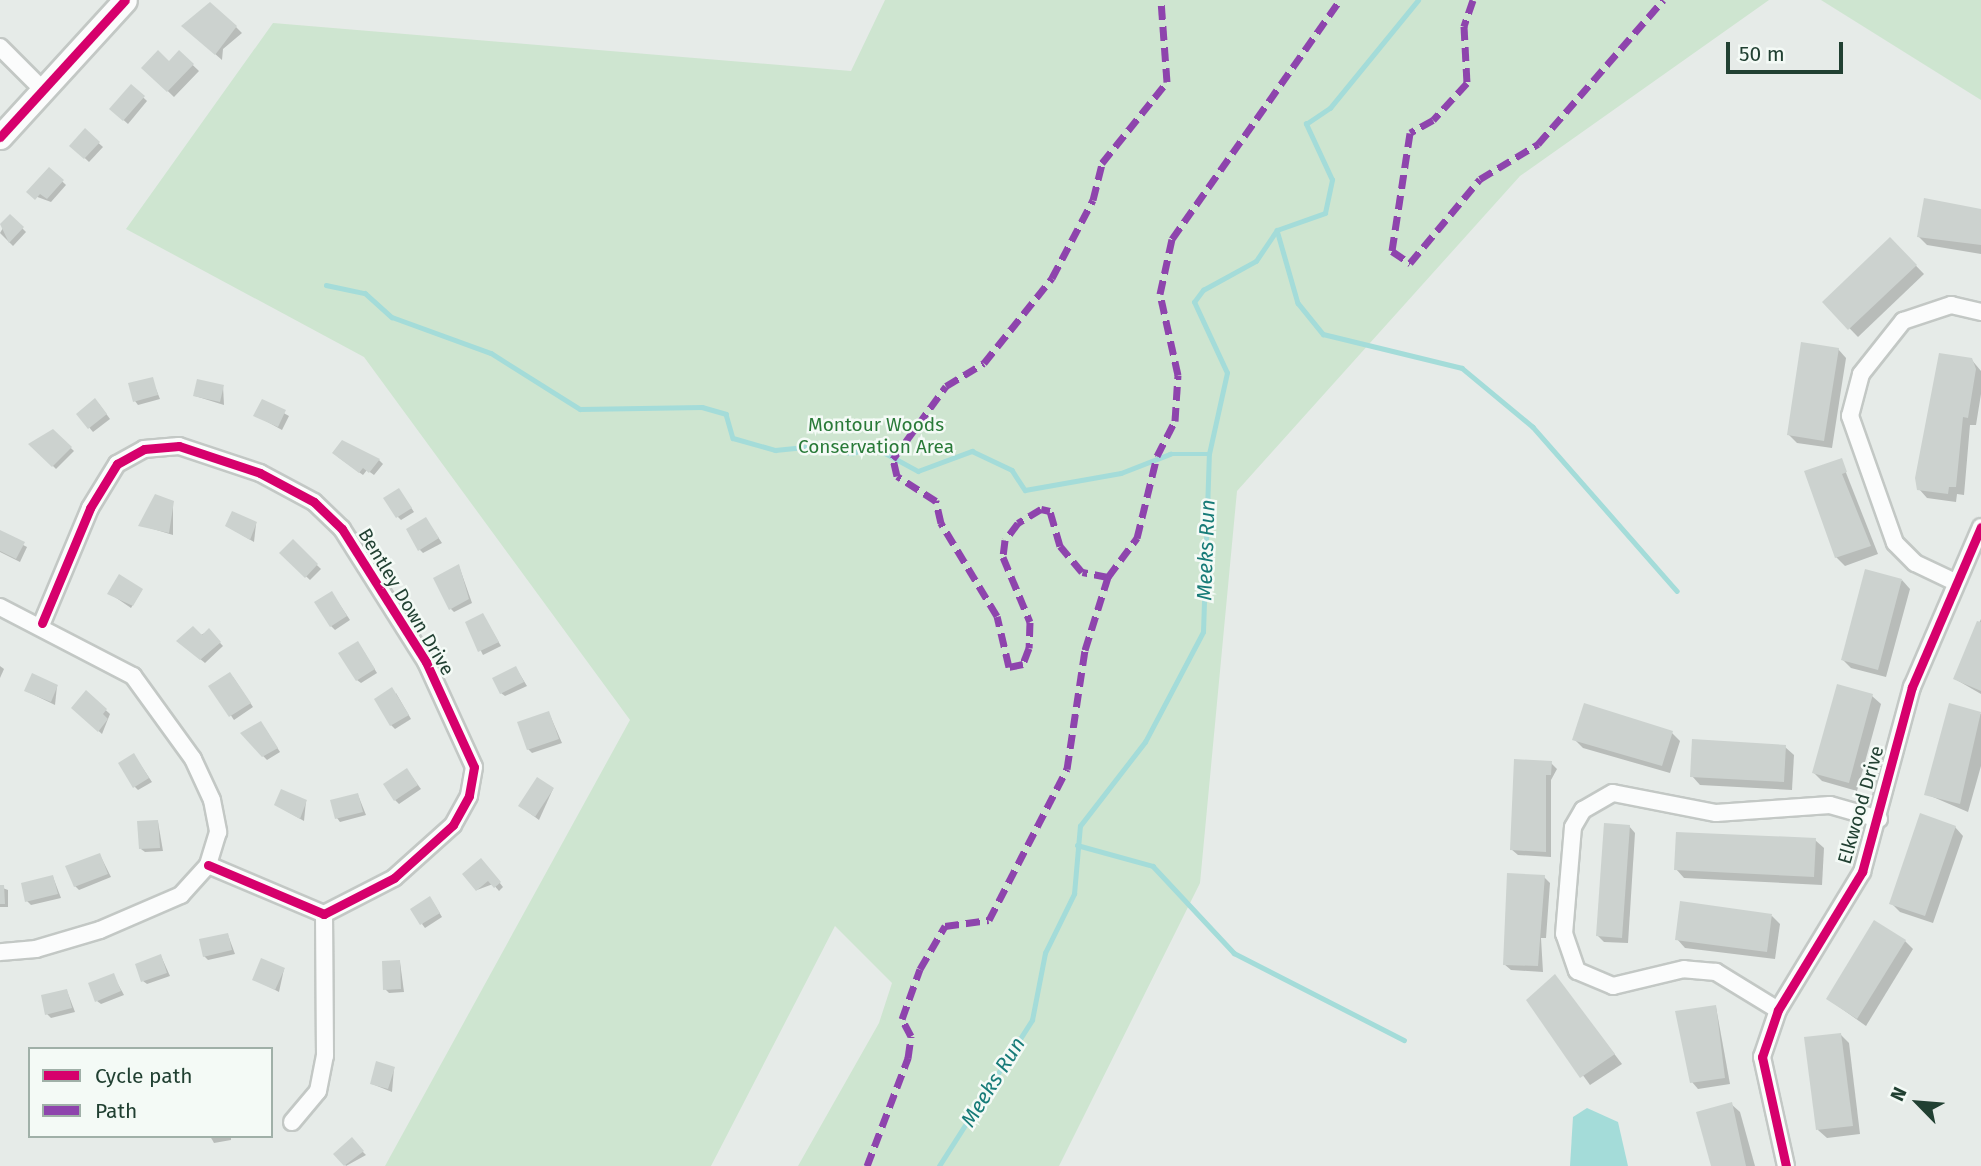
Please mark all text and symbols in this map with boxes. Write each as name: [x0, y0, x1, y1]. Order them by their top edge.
scale bar: [1729, 28, 1846, 72]
text: 50 m: [1739, 41, 1785, 67]
park label: Montour Woods Conservation Area: [798, 414, 954, 458]
water label: Meeks Run: [1192, 499, 1220, 601]
street label: Bentley Down Drive: [353, 524, 459, 680]
street label: Elkwood Drive: [1833, 743, 1889, 867]
water label: Meeks Run: [955, 1032, 1031, 1132]
legend: [28, 1047, 273, 1138]
text: Cycle path: [95, 1063, 193, 1089]
north arrow: [1883, 1068, 1953, 1138]
text: N: [1885, 1083, 1912, 1104]
text: Path: [95, 1098, 137, 1124]

